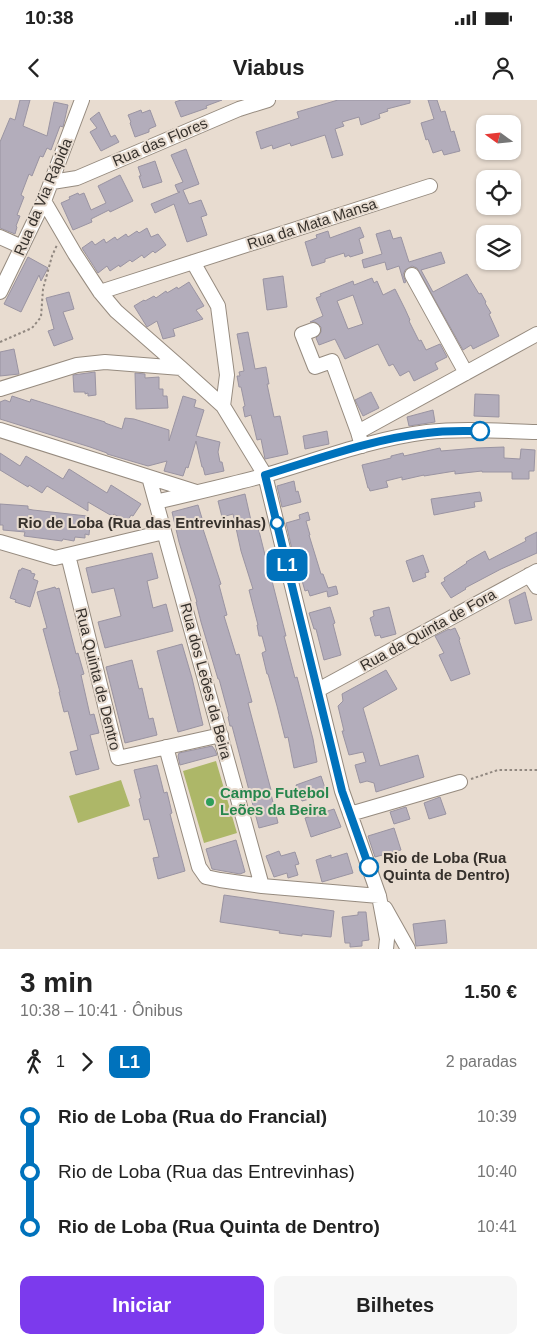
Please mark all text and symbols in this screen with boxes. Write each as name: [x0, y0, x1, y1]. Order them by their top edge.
text: 10:38: [25, 7, 74, 28]
icon: back: [20, 54, 48, 82]
icon: person: [489, 54, 517, 82]
text: Viabus: [233, 55, 304, 80]
street label: Rua das Flores: [110, 114, 210, 169]
north arrow: [476, 115, 521, 160]
map controls: [476, 115, 521, 270]
street label: Rua da Via Rápida: [10, 135, 75, 258]
button: locate: [476, 170, 521, 215]
street label: Rua da Mata Mansa: [245, 194, 379, 252]
button: layers: [476, 225, 521, 270]
unlabelled marker: [470, 421, 490, 441]
place label: Rio de Loba (Rua das Entrevinhas): [18, 514, 266, 531]
marker: Rio de Loba (Rua das Entrevinhas): [270, 516, 284, 530]
line badge: L1: [264, 549, 310, 581]
text: L1: [276, 555, 298, 575]
street label: Rua da Quinta de Fora: [357, 585, 499, 674]
street label: Rua dos Leões da Beira: [177, 601, 236, 761]
street label: Rua Quinta de Dentro: [73, 606, 124, 752]
place label: Campo Futebol Leões da Beira: [220, 784, 329, 818]
marker: Campo Futebol Leões da Beira: [204, 796, 216, 808]
place label: Rio de Loba (Rua Quinta de Dentro): [383, 849, 510, 883]
marker: Rio de Loba (Rua Quinta de Dentro): [359, 857, 379, 877]
text: 3 min: [20, 967, 93, 998]
text: 1.50 €: [464, 981, 517, 1002]
text: 10:38 – 10:41 · Ônibus: [20, 1002, 183, 1019]
icon: walk: [20, 1048, 48, 1076]
icon: forward: [73, 1048, 101, 1076]
text: L1: [119, 1052, 140, 1072]
text: 1: [56, 1053, 65, 1070]
text: 2 paradas: [446, 1053, 517, 1070]
text: Rio de Loba (Rua do Francial): [58, 1106, 327, 1127]
text: 10:39: [477, 1108, 517, 1125]
text: Rio de Loba (Rua das Entrevinhas): [58, 1161, 355, 1182]
text: 10:40: [477, 1163, 517, 1180]
text: Rio de Loba (Rua Quinta de Dentro): [58, 1216, 380, 1237]
text: 10:41: [477, 1218, 517, 1235]
button: Iniciar: [20, 1276, 264, 1334]
button: Bilhetes: [274, 1276, 517, 1334]

